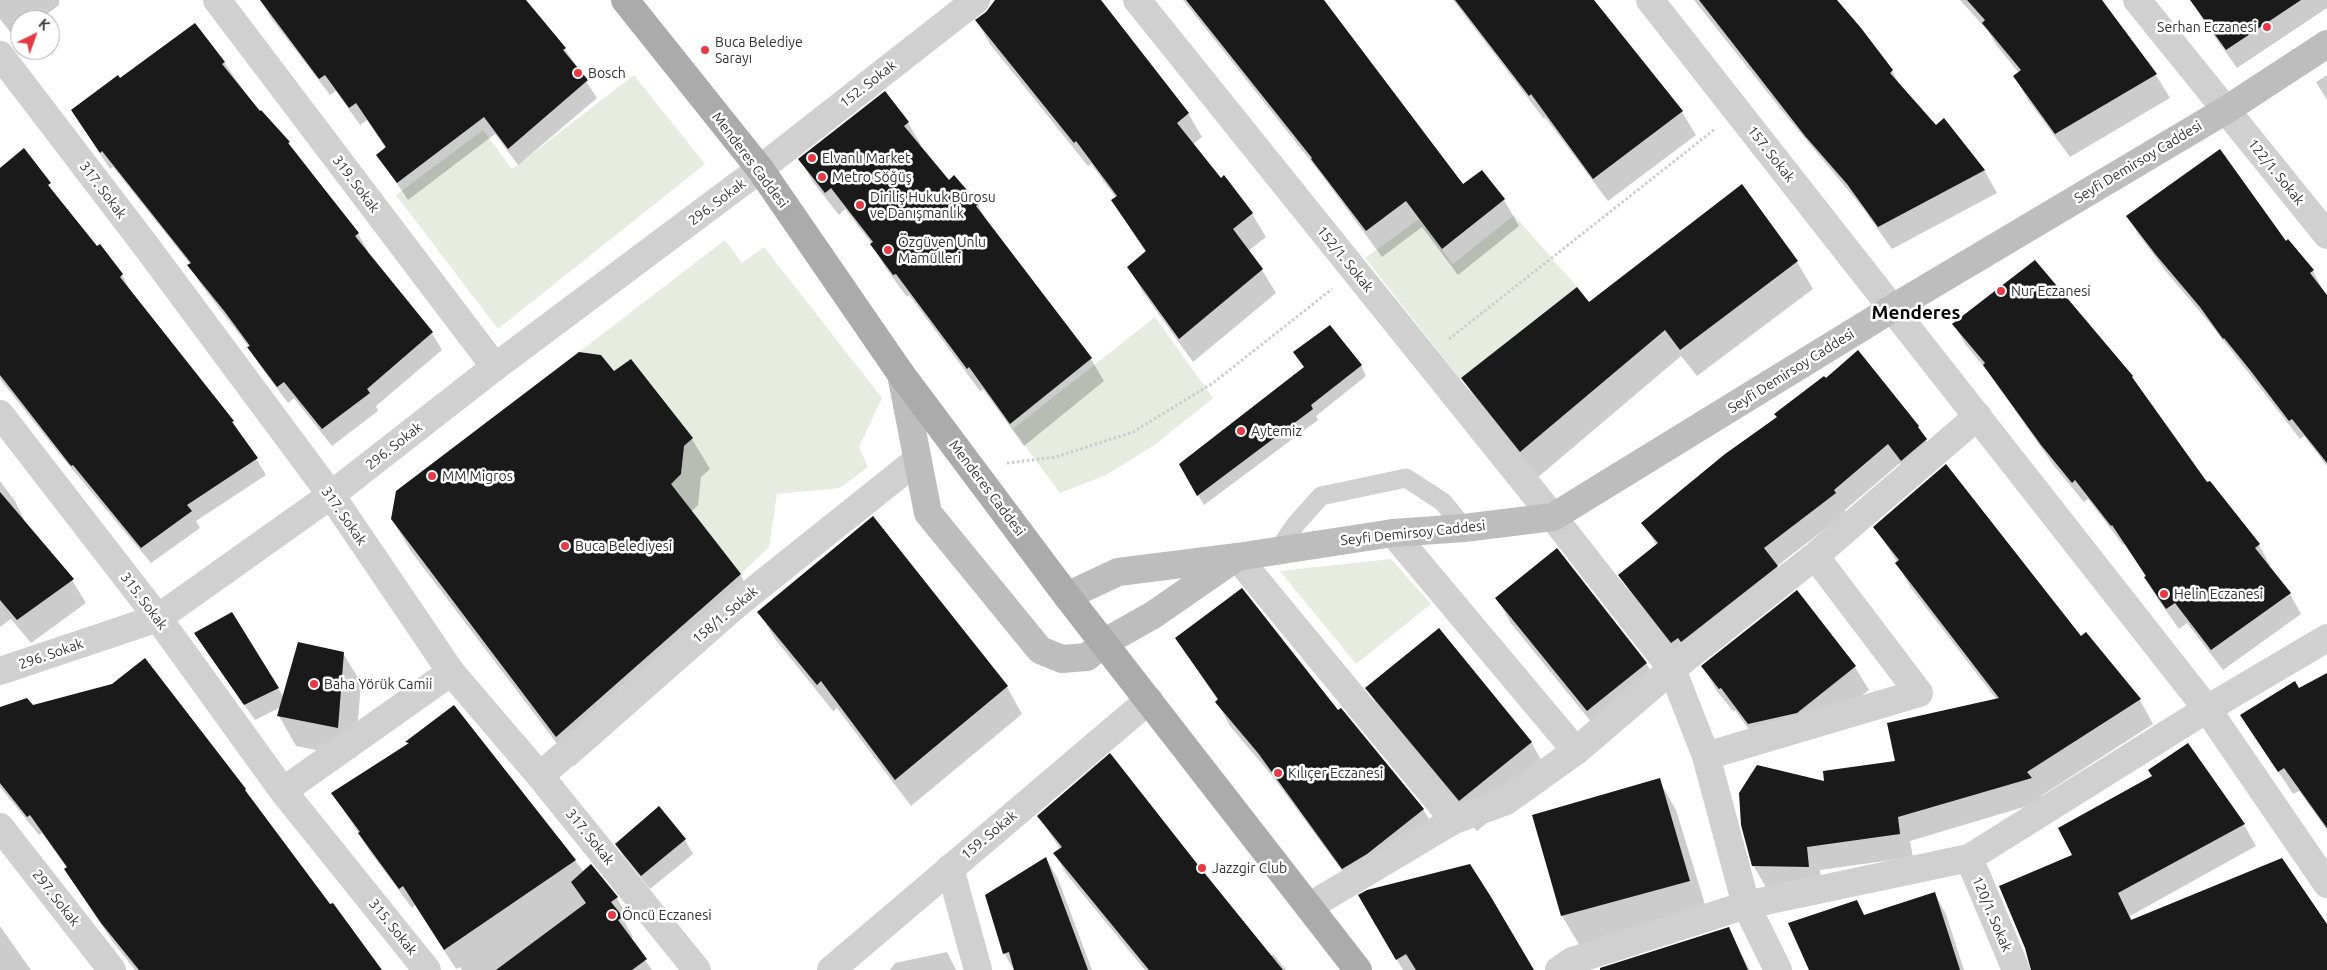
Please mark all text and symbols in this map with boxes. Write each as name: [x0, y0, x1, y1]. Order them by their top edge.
north arrow: [10, 10, 60, 60]
text: K: [36, 16, 53, 34]
place label: Serhan Eczanesi: [2157, 19, 2257, 35]
marker: Serhan Eczanesi: [2261, 21, 2273, 33]
place label: Buca Belediye Sarayı: [715, 34, 803, 66]
marker: Buca Belediye Sarayı: [699, 44, 711, 56]
street label: 152. Sokak: [836, 57, 900, 111]
place label: Bosch: [588, 65, 626, 81]
marker: Bosch: [572, 67, 584, 79]
street label: Menderes Caddesi: [709, 109, 791, 211]
street label: Seyfi Demirsoy Caddesi: [2071, 117, 2205, 207]
street label: 157. Sokak: [1744, 122, 1798, 186]
street label: 122/1. Sokak: [2244, 136, 2308, 208]
place label: Elvanlı Market: [822, 150, 911, 166]
street label: 319. Sokak: [329, 152, 383, 216]
marker: Elvanlı Market: [806, 152, 818, 164]
street label: 317. Sokak: [76, 158, 130, 222]
place label: Metro Söğüş: [832, 169, 912, 185]
marker: Metro Söğüş: [816, 171, 828, 183]
street label: 296. Sokak: [685, 175, 749, 229]
place label: Diriliş Hukuk Bürosu ve Danışmanlık: [870, 189, 996, 222]
marker: Diriliş Hukuk Bürosu ve Danışmanlık: [854, 199, 866, 211]
street label: 152/1. Sokak: [1313, 223, 1377, 295]
place label: Özgüven Unlu Mamülleri: [898, 234, 986, 266]
marker: Özgüven Unlu Mamülleri: [882, 244, 894, 256]
place label: Nur Eczanesi: [2011, 283, 2091, 299]
marker: Nur Eczanesi: [1995, 285, 2007, 297]
district label: Menderes: [1872, 302, 1960, 324]
street label: Seyfi Demirsoy Caddesi: [1725, 325, 1857, 417]
street label: 296. Sokak: [362, 419, 426, 473]
place label: Aytemiz: [1251, 423, 1302, 439]
marker: Aytemiz: [1235, 425, 1247, 437]
street label: Menderes Caddesi: [946, 437, 1028, 539]
place label: MM Migros: [442, 468, 513, 484]
marker: MM Migros: [426, 470, 438, 482]
street label: 317. Sokak: [318, 484, 370, 548]
street label: Seyfi Demirsoy Caddesi: [1340, 517, 1486, 549]
place label: Buca Belediyesi: [575, 538, 672, 554]
marker: Buca Belediyesi: [559, 540, 571, 552]
street label: 315. Sokak: [117, 569, 171, 633]
street label: 158/1. Sokak: [689, 583, 761, 647]
place label: Helin Eczanesi: [2174, 586, 2263, 602]
marker: Helin Eczanesi: [2158, 588, 2170, 600]
street label: 296. Sokak: [17, 635, 85, 673]
place label: Baha Yörük Camii: [324, 676, 432, 692]
marker: Baha Yörük Camii: [308, 678, 320, 690]
place label: Kılıçer Eczanesi: [1288, 765, 1383, 781]
marker: Kılıçer Eczanesi: [1272, 767, 1284, 779]
street label: 317. Sokak: [562, 806, 618, 868]
street label: 159. Sokak: [958, 807, 1020, 863]
place label: Jazzgir Club: [1212, 860, 1287, 876]
marker: Jazzgir Club: [1196, 862, 1208, 874]
street label: 297. Sokak: [29, 866, 83, 930]
street label: 120/1. Sokak: [1969, 874, 2015, 954]
street label: 315. Sokak: [365, 896, 421, 958]
place label: Öncü Eczanesi: [622, 907, 712, 923]
marker: Öncü Eczanesi: [606, 909, 618, 921]

